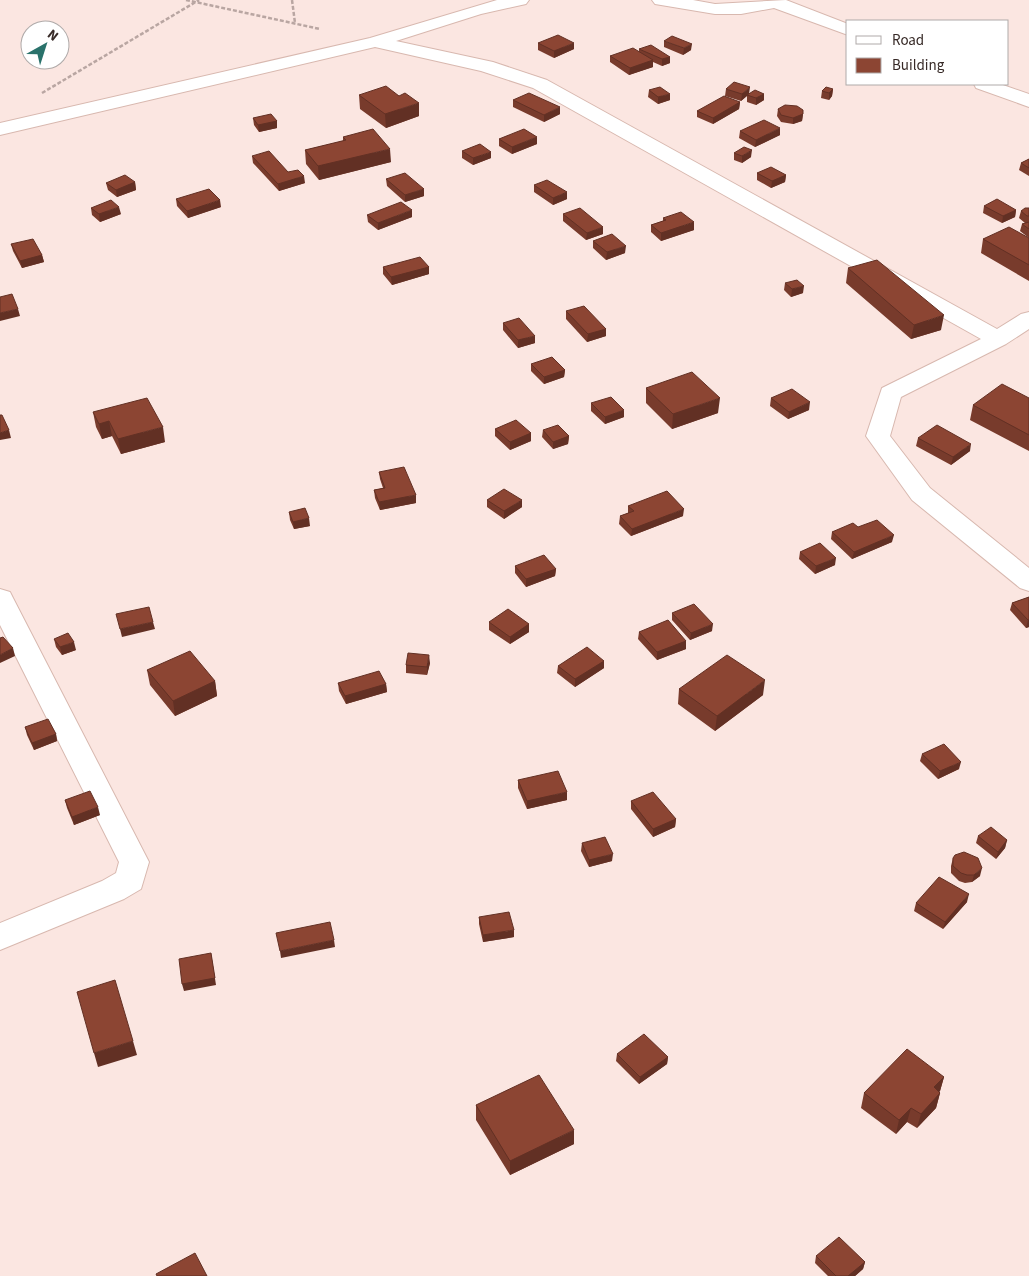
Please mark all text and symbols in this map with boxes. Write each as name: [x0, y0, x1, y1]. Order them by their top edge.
north arrow: [20, 20, 70, 70]
legend: [846, 20, 1009, 85]
text: N: [43, 25, 62, 46]
text: Road: [892, 30, 924, 51]
text: Building: [892, 55, 945, 76]

